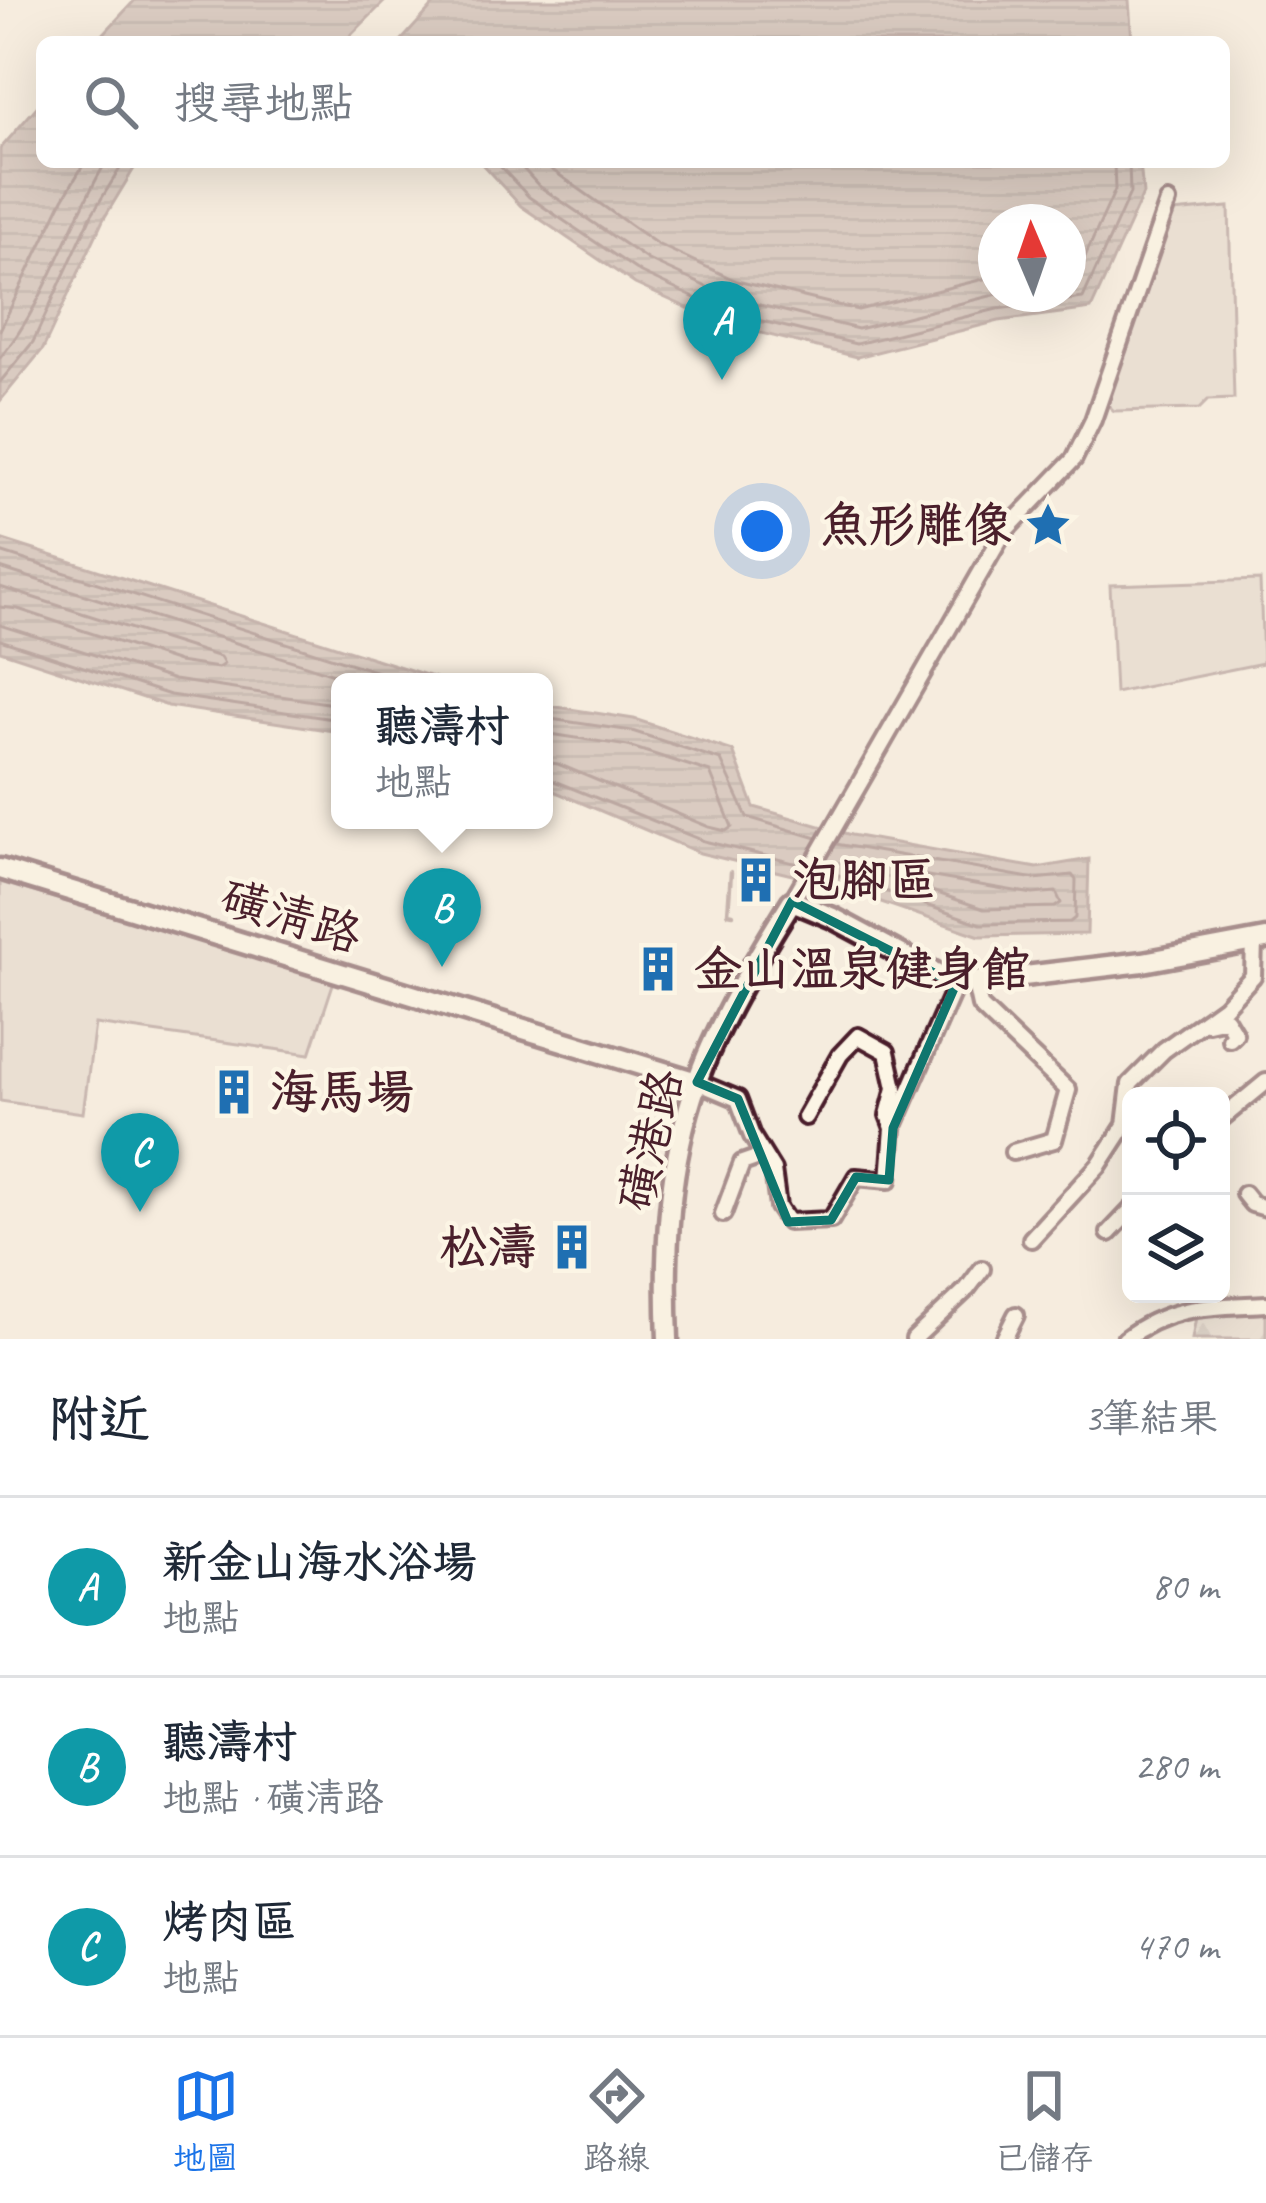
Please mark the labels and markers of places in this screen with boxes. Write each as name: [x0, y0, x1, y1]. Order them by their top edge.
pin: A: [683, 281, 761, 380]
place label: 魚形雕像: [820, 495, 1012, 555]
place icon: 魚形雕像: [1023, 500, 1073, 550]
place label: 泡腳區: [792, 850, 936, 910]
building icon: 泡腳區: [731, 855, 781, 905]
pin: B: [403, 868, 481, 967]
place label: 金山溫泉健身館: [694, 939, 1030, 999]
building icon: 金山溫泉健身館: [633, 944, 683, 994]
place label: 海馬場: [270, 1062, 414, 1122]
building icon: 海馬場: [209, 1067, 259, 1117]
pin: C: [101, 1113, 179, 1212]
place label: 松濤: [440, 1217, 536, 1277]
building icon: 松濤: [547, 1222, 597, 1272]

